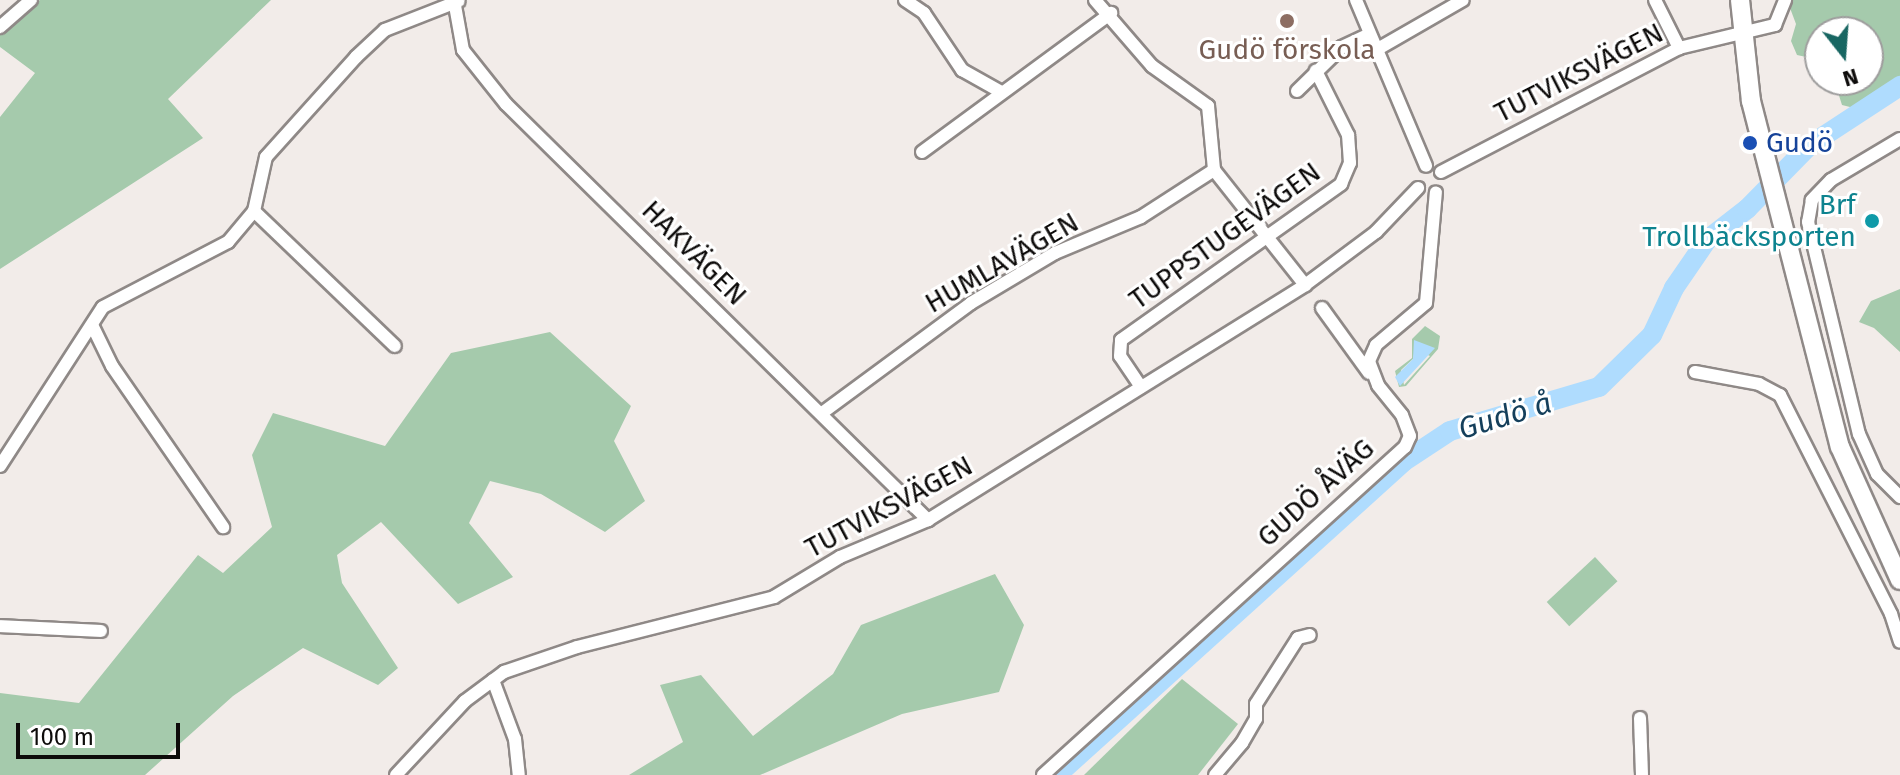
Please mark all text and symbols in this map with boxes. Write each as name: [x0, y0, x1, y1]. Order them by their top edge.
marker: Gudö förskola: [1278, 12, 1296, 30]
street label: TUTVIKSVÄGEN: [1489, 16, 1669, 130]
north arrow: [1804, 16, 1884, 96]
place label: Gudö förskola: [1198, 33, 1376, 67]
text: N: [1840, 62, 1862, 93]
place label: Gudö: [1766, 126, 1833, 160]
marker: Gudö: [1741, 134, 1759, 152]
street label: TUPPSTUGEVÄGEN: [1123, 155, 1327, 317]
place label: Brf Trollbäcksporten: [1642, 188, 1856, 254]
street label: HAKVÄGEN: [635, 194, 753, 312]
street label: HUMLAVÄGEN: [919, 206, 1085, 320]
marker: Brf Trollbäcksporten: [1863, 212, 1881, 230]
water label: Gudö å: [1454, 385, 1556, 447]
street label: GUDÖ ÅVÄG: [1251, 432, 1381, 554]
street label: TUTVIKSVÄGEN: [799, 449, 979, 565]
scale bar: [20, 707, 184, 757]
text: 100 m: [30, 723, 94, 751]

